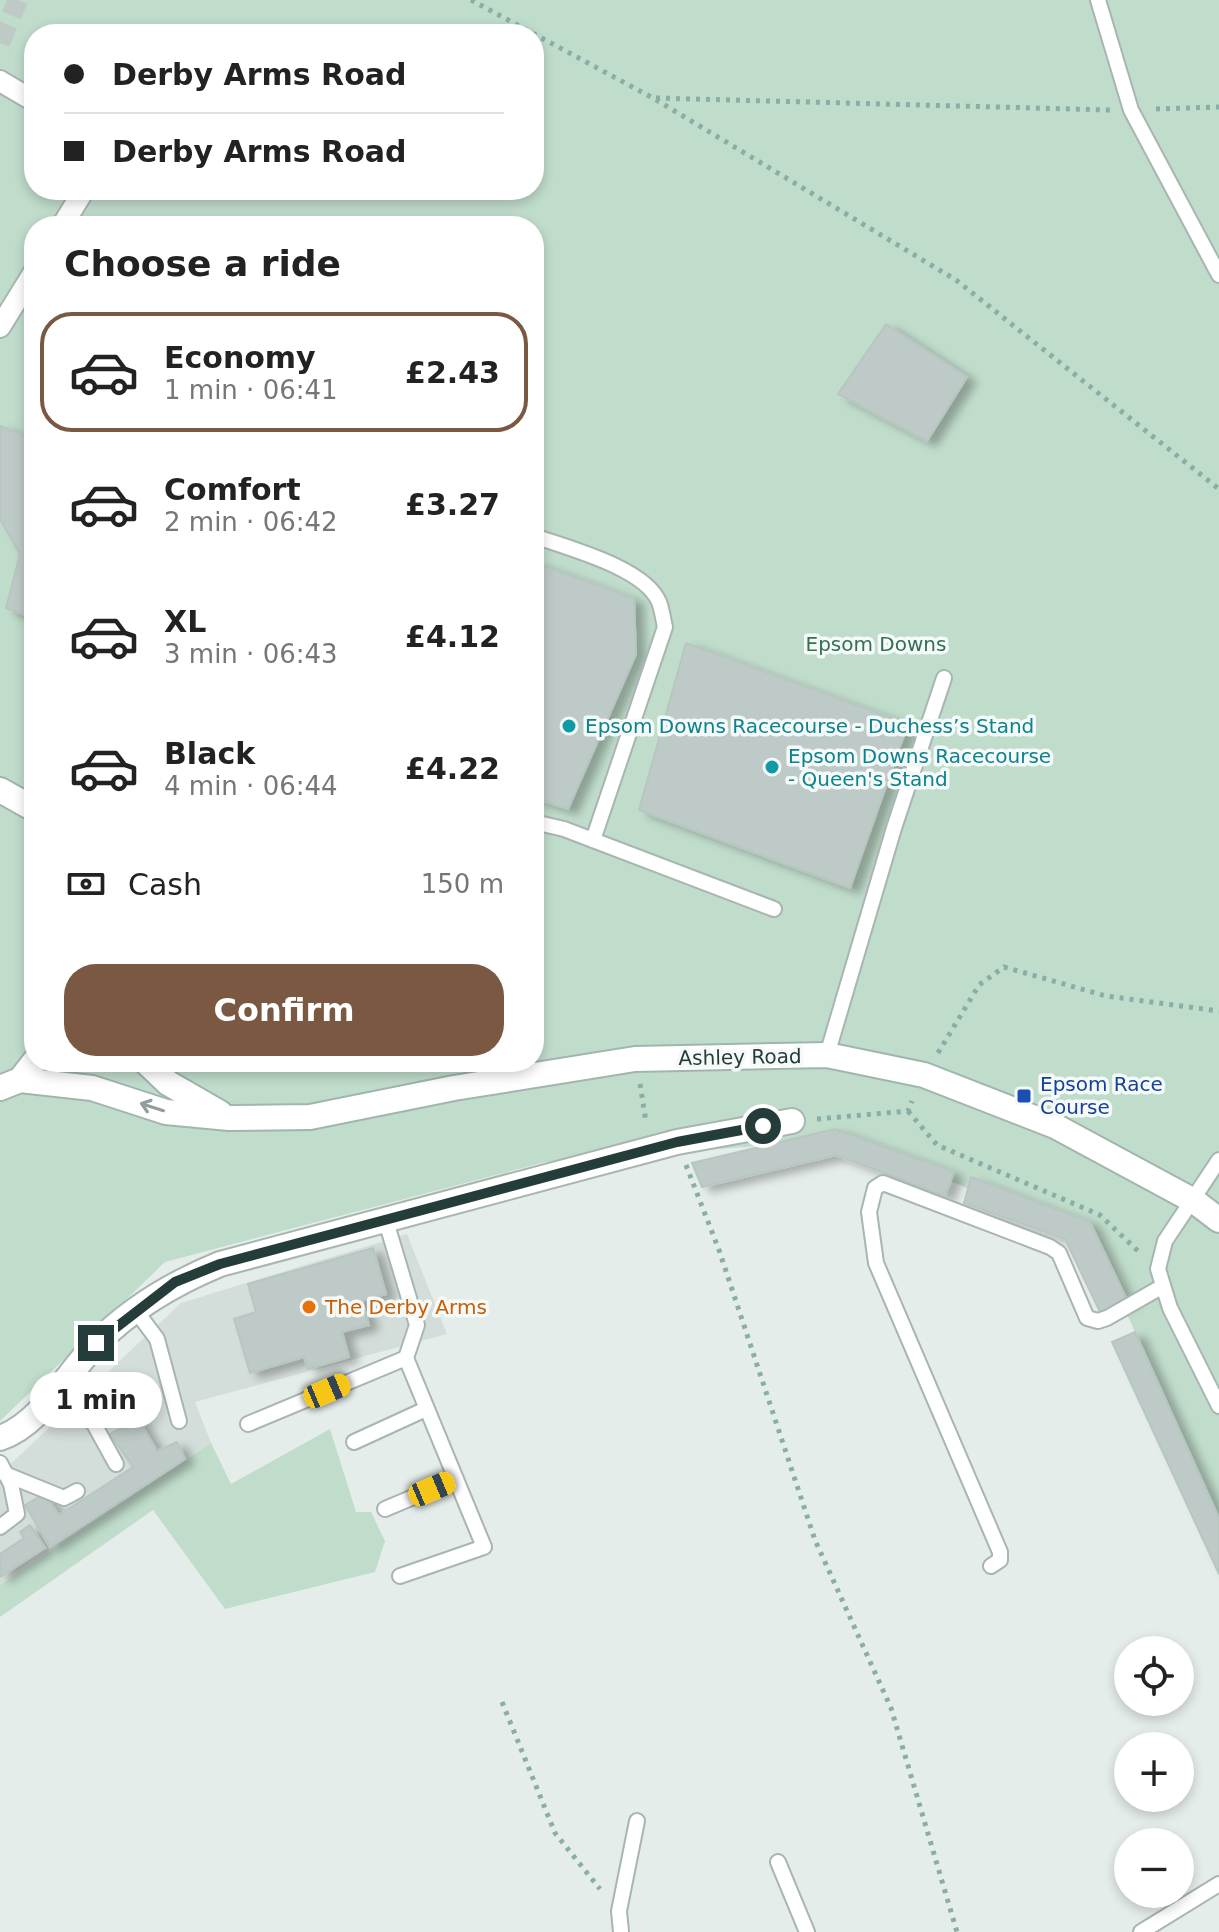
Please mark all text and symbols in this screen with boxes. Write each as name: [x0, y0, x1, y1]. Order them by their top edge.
text: Derby Arms Road: [112, 57, 407, 92]
text: Derby Arms Road: [112, 134, 407, 169]
text: Choose a ride: [64, 243, 341, 284]
icon: car: [68, 336, 140, 408]
text: Economy: [164, 340, 316, 375]
text: £2.43: [405, 355, 500, 390]
text: 1 min · 06:41: [164, 375, 338, 405]
icon: car: [68, 468, 140, 540]
text: Comfort: [164, 472, 301, 507]
text: £3.27: [405, 487, 500, 522]
text: 2 min · 06:42: [164, 507, 338, 537]
icon: car: [68, 600, 140, 672]
text: XL: [164, 604, 206, 639]
text: £4.12: [405, 619, 500, 654]
park label: Epsom Downs: [806, 632, 946, 656]
text: 3 min · 06:43: [164, 639, 338, 669]
place label: Epsom Downs Racecourse - Duchess’s Stand: [585, 714, 1034, 738]
marker: Epsom Downs Racecourse - Duchess’s Stand: [560, 717, 578, 735]
icon: car: [68, 732, 140, 804]
text: Black: [164, 736, 255, 771]
place label: Epsom Downs Racecourse - Queen's Stand: [788, 744, 1051, 791]
text: £4.22: [405, 751, 500, 786]
marker: Epsom Downs Racecourse - Queen's Stand: [763, 758, 781, 776]
text: 4 min · 06:44: [164, 771, 338, 801]
icon: cash: [64, 862, 108, 906]
text: Cash: [128, 867, 202, 902]
text: 150 m: [421, 869, 504, 899]
button: Confirm: [64, 964, 504, 1056]
street label: Ashley Road: [678, 1044, 802, 1070]
place label: Epsom Race Course: [1040, 1072, 1163, 1119]
marker: Epsom Race Course: [1015, 1087, 1033, 1105]
one-way arrow: [140, 1099, 165, 1114]
route start: [745, 1108, 781, 1144]
place label: The Derby Arms: [324, 1295, 487, 1319]
marker: The Derby Arms: [300, 1298, 318, 1316]
route end: [78, 1325, 114, 1361]
callout: 1 min: [30, 1371, 162, 1427]
car: [300, 1371, 354, 1411]
text: 1 min: [55, 1385, 137, 1415]
car: [405, 1469, 459, 1509]
map controls: [1114, 1636, 1194, 1908]
button: locate: [1114, 1636, 1194, 1716]
button: +: [1114, 1732, 1194, 1812]
button: −: [1114, 1828, 1194, 1908]

